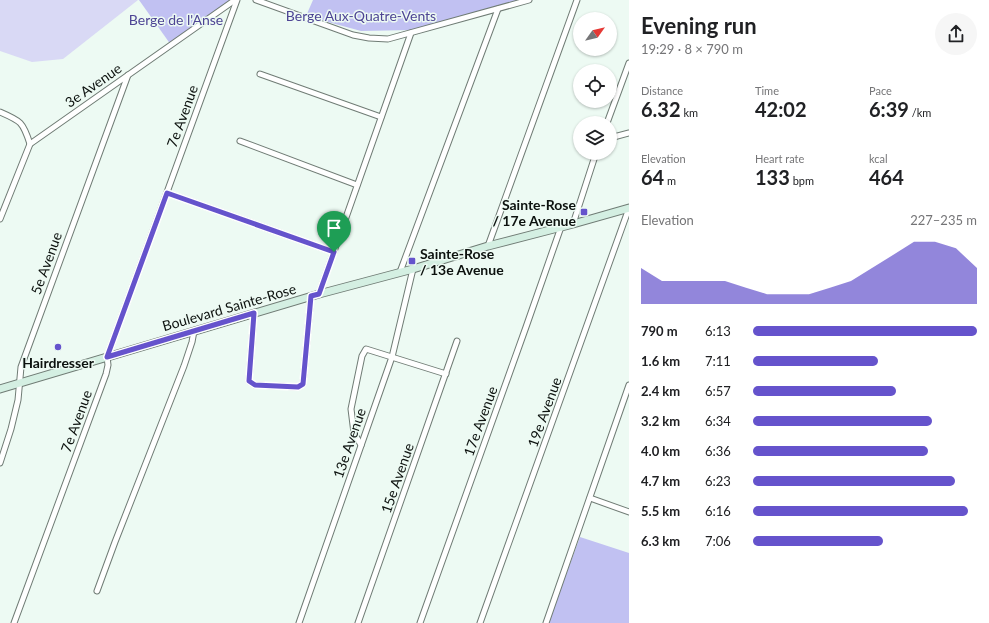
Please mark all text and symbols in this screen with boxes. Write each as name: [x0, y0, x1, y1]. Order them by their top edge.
park label: Berge Aux-Quatre-Vents: [286, 7, 436, 24]
park label: Berge de l'Anse: [129, 11, 223, 28]
north arrow: [573, 12, 617, 56]
map controls: [573, 12, 617, 160]
text: Evening run: [641, 12, 757, 39]
button: share: [935, 13, 977, 55]
text: 19:29 · 8 × 790 m: [641, 41, 743, 57]
street label: 3e Avenue: [62, 59, 124, 111]
button: locate: [573, 64, 617, 108]
street label: 7e Avenue: [163, 83, 201, 149]
text: Distance: [641, 84, 683, 97]
text: Time: [755, 84, 779, 97]
text: Pace: [869, 84, 892, 97]
text: 6.32: [641, 97, 681, 121]
text: 42:02: [755, 97, 807, 121]
text: 6:39: [869, 97, 909, 121]
text: km: [681, 106, 698, 119]
text: /km: [909, 106, 931, 119]
button: layers: [573, 116, 617, 160]
text: Elevation: [641, 152, 686, 165]
text: Heart rate: [755, 152, 804, 165]
text: kcal: [869, 152, 888, 165]
text: 64: [641, 165, 664, 189]
text: 133: [755, 165, 790, 189]
text: 464: [869, 165, 904, 189]
text: m: [664, 174, 676, 187]
text: bpm: [790, 174, 814, 187]
place label: Sainte-Rose / 17e Avenue: [492, 196, 577, 229]
marker: Sainte-Rose / 17e Avenue: [579, 207, 589, 217]
pin: [317, 211, 351, 252]
text: Elevation: [641, 212, 694, 228]
text: 227–235 m: [910, 212, 977, 228]
icon: arrive: [323, 217, 345, 239]
street label: 5e Avenue: [27, 230, 65, 296]
place label: Sainte-Rose / 13e Avenue: [420, 245, 504, 278]
marker: Sainte-Rose / 13e Avenue: [407, 256, 417, 266]
street label: Boulevard Sainte-Rose: [160, 280, 298, 334]
text: 790 m: [641, 323, 678, 339]
text: 6:13: [705, 323, 731, 339]
marker: Hairdresser: [53, 342, 63, 352]
text: 1.6 km: [641, 353, 680, 369]
text: 7:11: [705, 353, 731, 369]
place label: Hairdresser: [22, 354, 95, 371]
street label: 19e Avenue: [524, 375, 564, 449]
text: 2.4 km: [641, 383, 680, 399]
text: 6:57: [705, 383, 731, 399]
street label: 17e Avenue: [460, 384, 500, 458]
street label: 7e Avenue: [57, 388, 95, 454]
street label: 13e Avenue: [329, 406, 369, 480]
text: 3.2 km: [641, 413, 680, 429]
text: 6:34: [705, 413, 731, 429]
street label: 15e Avenue: [377, 441, 417, 515]
text: 4.0 km: [641, 443, 680, 459]
text: 6:36: [705, 443, 731, 459]
text: 4.7 km: [641, 473, 680, 489]
text: 6:23: [705, 473, 731, 489]
text: 5.5 km: [641, 503, 680, 519]
text: 6:16: [705, 503, 731, 519]
text: 6.3 km: [641, 533, 680, 549]
text: 7:06: [705, 533, 731, 549]

